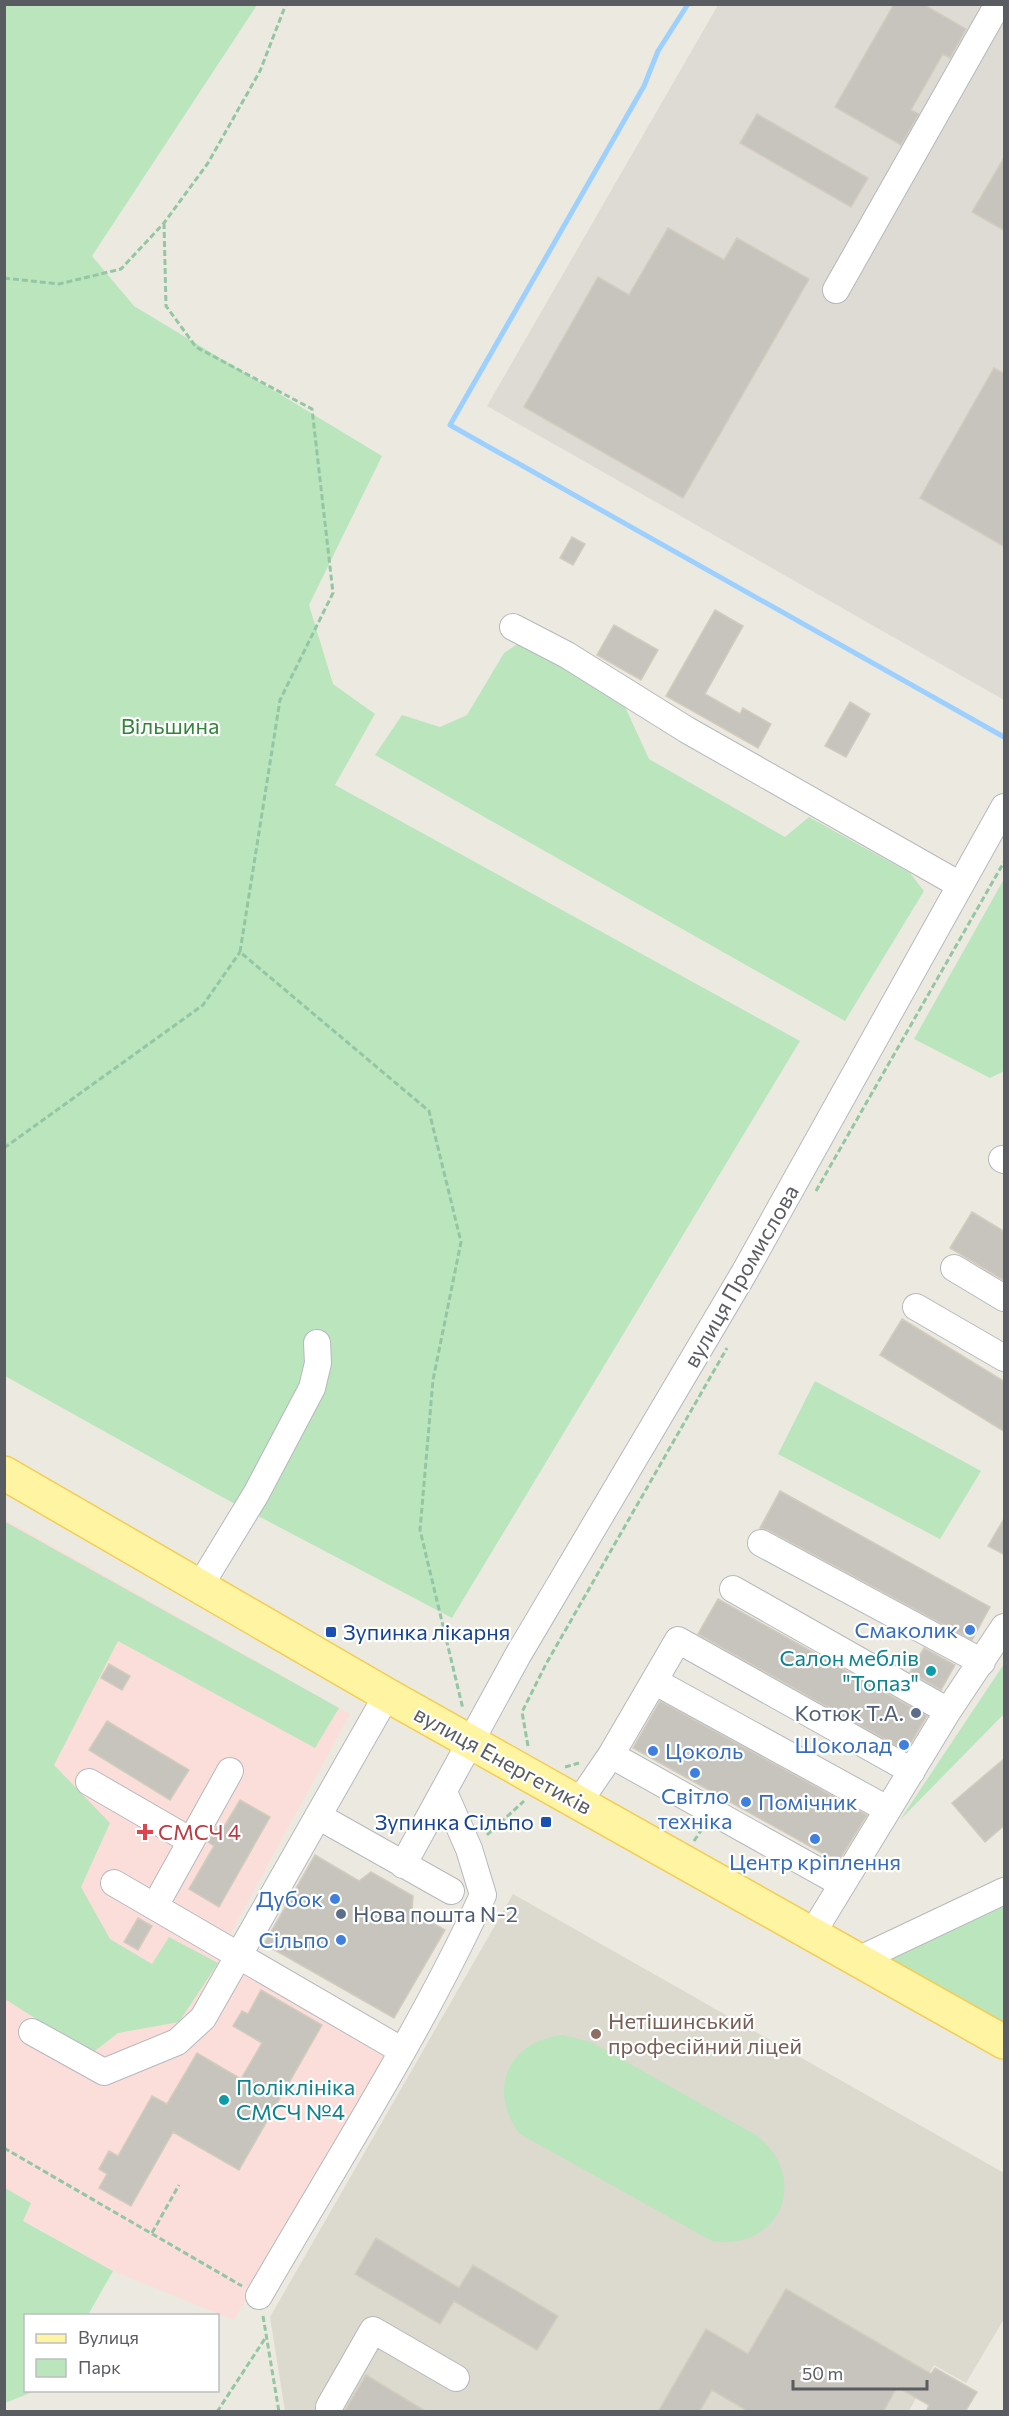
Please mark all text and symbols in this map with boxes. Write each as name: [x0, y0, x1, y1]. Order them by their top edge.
park label: Вільшина: [121, 712, 219, 739]
street label: вулиця Промислова: [677, 1180, 804, 1372]
place label: Смаколик: [855, 1616, 958, 1643]
place label: Зупинка лікарня: [343, 1618, 510, 1645]
marker: Смаколик: [963, 1623, 977, 1637]
marker: Зупинка лікарня: [324, 1625, 338, 1639]
place label: Салон меблів "Топаз": [780, 1644, 919, 1696]
marker: Салон меблів "Топаз": [924, 1664, 938, 1678]
street label: вулиця Енергетиків: [410, 1699, 597, 1820]
place label: Котюк Т.А.: [795, 1699, 904, 1726]
marker: Котюк Т.А.: [909, 1706, 923, 1720]
place label: Шоколад: [795, 1731, 892, 1758]
place label: Цоколь: [665, 1737, 743, 1764]
marker: Шоколад: [897, 1738, 911, 1752]
marker: Цоколь: [646, 1744, 660, 1758]
marker: Світло техніка: [688, 1766, 702, 1780]
place label: Світло техніка: [658, 1782, 732, 1834]
place label: Помічник: [758, 1788, 858, 1815]
marker: Помічник: [739, 1795, 753, 1809]
place label: Зупинка Сільпо: [375, 1808, 534, 1835]
marker: Зупинка Сільпо: [539, 1815, 553, 1829]
place label: СМСЧ 4: [158, 1818, 241, 1845]
marker: СМСЧ 4: [136, 1823, 154, 1841]
marker: Центр кріплення: [808, 1832, 822, 1846]
place label: Центр кріплення: [729, 1848, 901, 1875]
place label: Дубок: [256, 1885, 323, 1912]
marker: Дубок: [328, 1892, 342, 1906]
place label: Нова пошта N-2: [353, 1900, 518, 1927]
marker: Нова пошта N-2: [334, 1907, 348, 1921]
place label: Сільпо: [259, 1926, 329, 1953]
marker: Сільпо: [334, 1933, 348, 1947]
place label: Нетішинський професійний ліцей: [608, 2007, 802, 2059]
marker: Нетішинський професійний ліцей: [589, 2027, 603, 2041]
place label: Поліклініка СМСЧ №4: [236, 2073, 355, 2125]
marker: Поліклініка СМСЧ №4: [217, 2093, 231, 2107]
legend: [24, 2314, 219, 2392]
text: Вулиця: [78, 2326, 139, 2348]
scale bar: [793, 2353, 926, 2391]
text: Парк: [78, 2356, 121, 2378]
text: 50 m: [802, 2362, 843, 2384]

